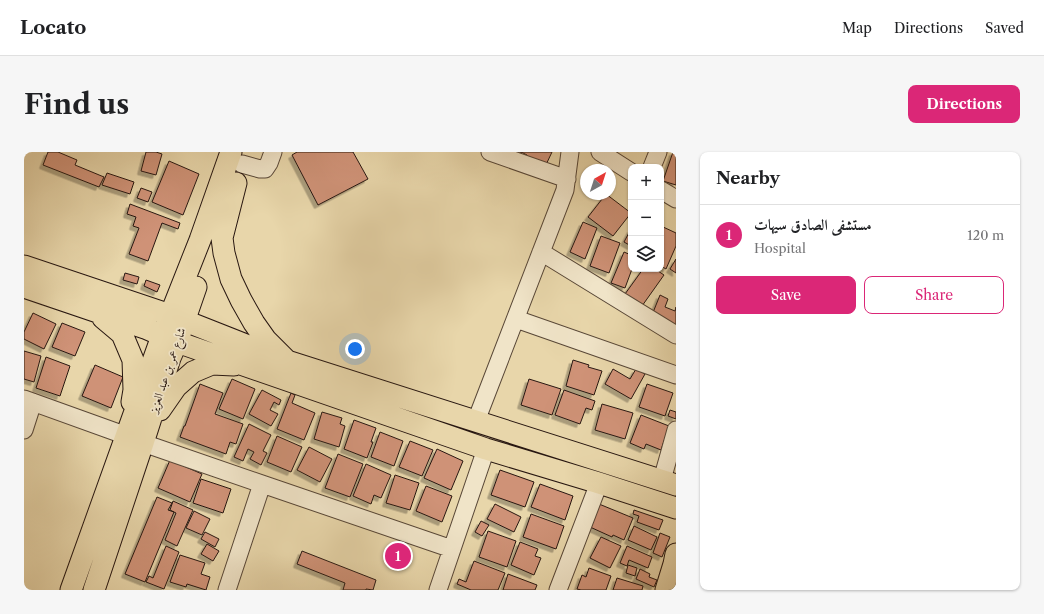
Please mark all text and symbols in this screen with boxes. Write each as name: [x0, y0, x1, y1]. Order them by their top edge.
text: Locato: [20, 16, 86, 39]
text: Map: [842, 19, 872, 37]
text: Directions: [894, 19, 963, 37]
text: Saved: [985, 19, 1024, 37]
button: Directions: [908, 85, 1020, 123]
text: Find us: [24, 87, 129, 121]
north arrow: [580, 164, 616, 200]
map controls: [628, 164, 664, 272]
button: +: [628, 164, 664, 200]
text: Nearby: [716, 168, 780, 188]
button: −: [628, 200, 664, 236]
text: مستشفى الصادق سيهات: [754, 215, 872, 234]
text: 1: [726, 227, 732, 243]
text: 120 m: [967, 227, 1004, 243]
button: layers: [628, 236, 664, 272]
text: Hospital: [754, 240, 806, 256]
button: Save: [716, 276, 856, 314]
button: Share: [864, 276, 1004, 314]
street label: شارع عمر بن عبد العزيز: [145, 325, 192, 418]
your location: [345, 339, 365, 359]
pin: 1: [385, 541, 411, 571]

